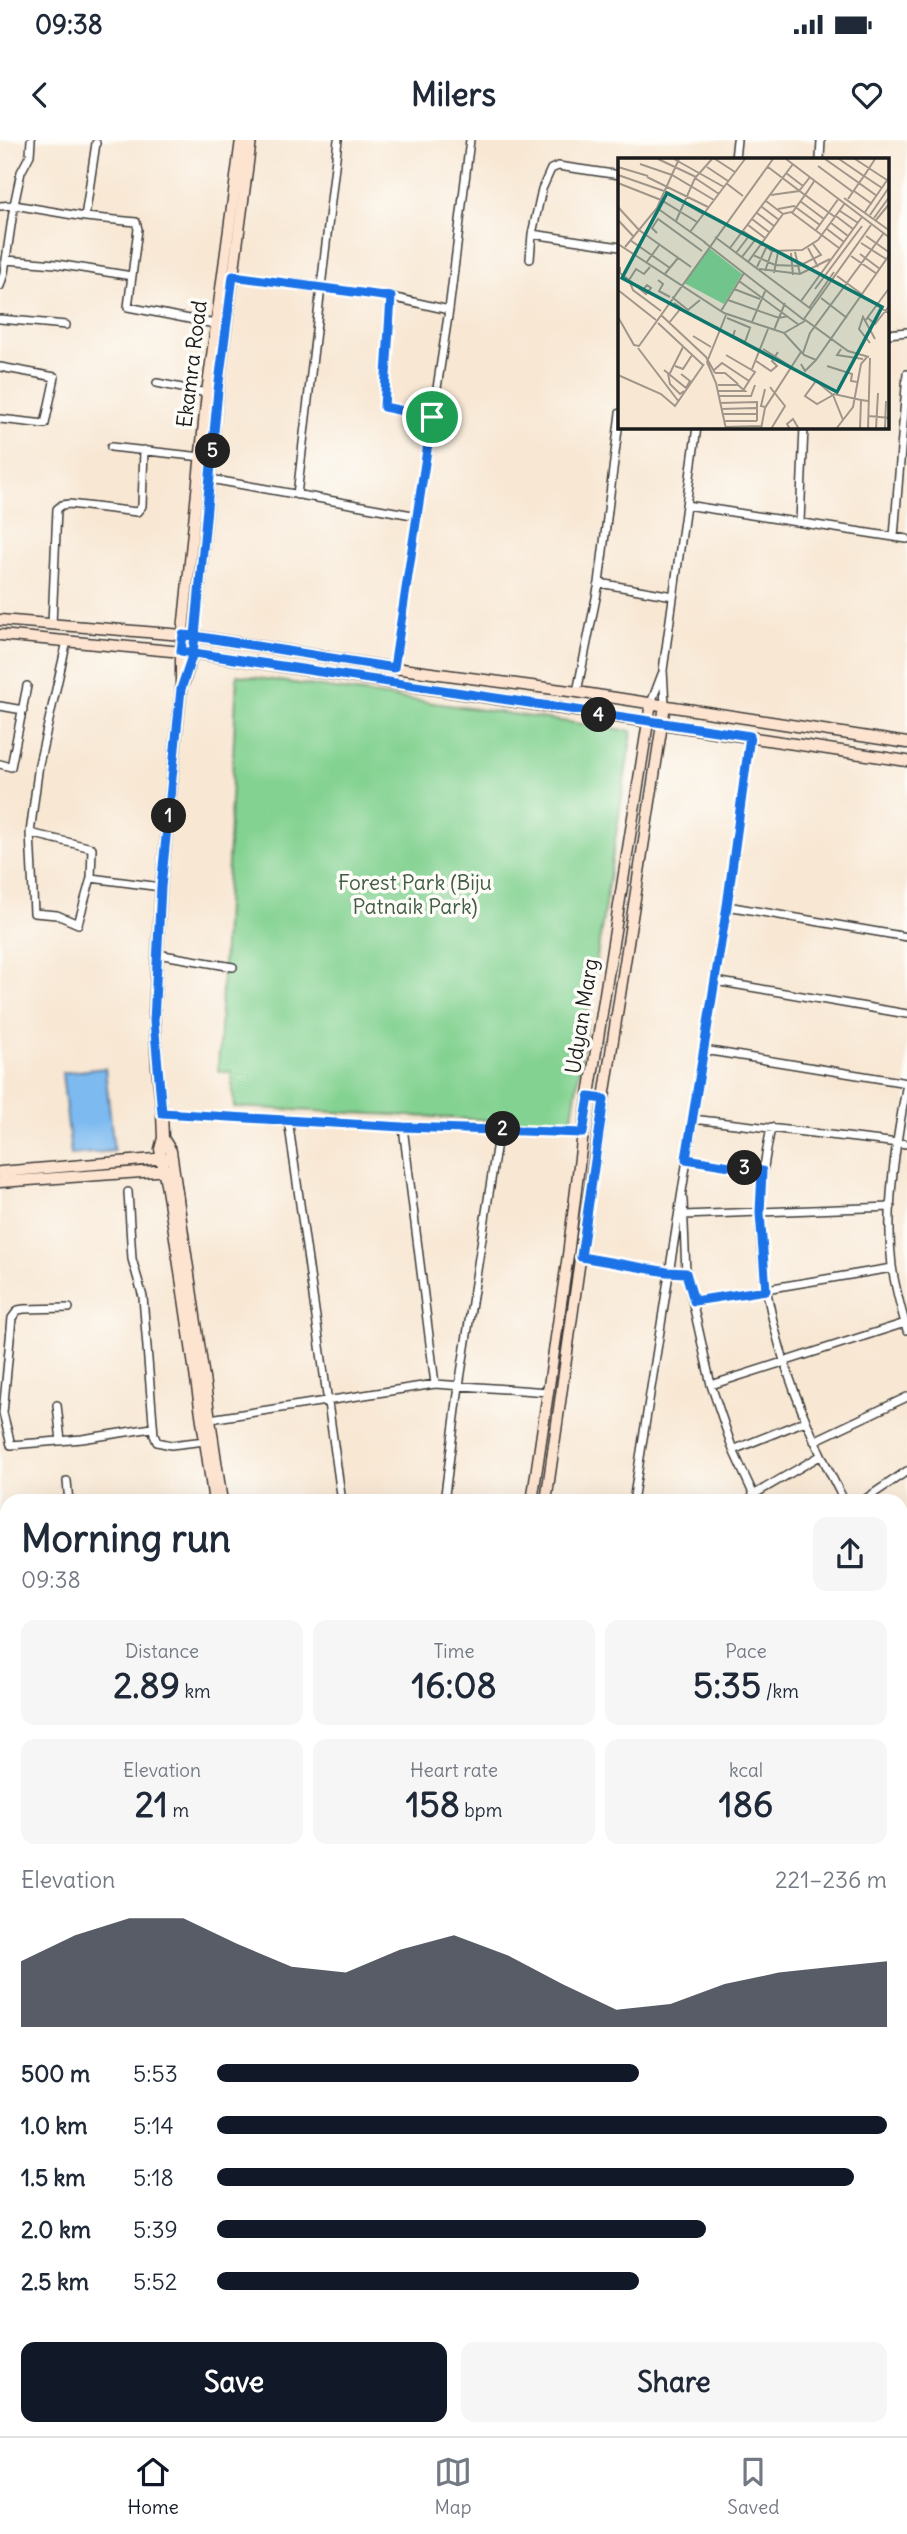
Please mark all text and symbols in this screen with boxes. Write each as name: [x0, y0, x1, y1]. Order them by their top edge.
text: 09:38: [35, 8, 103, 41]
text: Milers: [411, 74, 496, 115]
icon: back: [21, 76, 59, 114]
icon: heart: [848, 76, 886, 114]
inset map: [618, 158, 890, 429]
street label: Ekamra Road: [170, 299, 213, 429]
pin: [402, 387, 462, 447]
icon: arrive: [413, 398, 451, 436]
pin: 5: [196, 434, 230, 468]
text: 5: [207, 438, 218, 462]
pin: 4: [582, 698, 616, 732]
text: 4: [593, 702, 604, 726]
pin: 1: [152, 798, 186, 834]
text: 1: [165, 803, 172, 827]
park label: Forest Park (Biju Patnaik Park): [338, 869, 492, 920]
street label: Udyan Marg: [559, 956, 604, 1076]
pin: 2: [486, 1112, 520, 1146]
text: 2: [497, 1116, 508, 1140]
pin: 3: [728, 1150, 762, 1186]
text: 3: [739, 1155, 750, 1179]
text: Morning run: [21, 1515, 231, 1562]
button: share: [813, 1517, 887, 1591]
text: 09:38: [21, 1565, 81, 1594]
text: Distance: [125, 1639, 199, 1663]
text: Time: [433, 1639, 475, 1663]
text: Pace: [725, 1639, 767, 1663]
text: 2.89: [113, 1663, 180, 1707]
text: 16:08: [411, 1663, 497, 1707]
text: 5:35: [693, 1663, 761, 1707]
text: km: [180, 1679, 211, 1703]
text: /km: [761, 1679, 799, 1703]
text: Elevation: [123, 1758, 201, 1782]
text: Heart rate: [410, 1758, 498, 1782]
text: kcal: [729, 1758, 763, 1782]
text: 21: [135, 1782, 168, 1826]
text: 158: [406, 1782, 460, 1826]
text: 186: [719, 1782, 773, 1826]
text: m: [168, 1798, 189, 1822]
text: bpm: [460, 1798, 502, 1822]
text: Elevation: [21, 1865, 115, 1894]
text: 221–236 m: [775, 1865, 887, 1894]
text: 500 m: [21, 2059, 90, 2088]
text: 5:53: [133, 2059, 178, 2088]
text: 1.0 km: [21, 2111, 87, 2140]
text: 5:14: [133, 2111, 174, 2140]
text: 1.5 km: [21, 2163, 86, 2192]
text: 5:18: [133, 2163, 174, 2192]
text: 2.0 km: [21, 2215, 91, 2244]
text: 5:39: [133, 2215, 178, 2244]
text: 2.5 km: [21, 2267, 89, 2296]
text: 5:52: [133, 2267, 177, 2296]
button: Save: [21, 2342, 447, 2422]
button: Share: [461, 2342, 887, 2422]
tab: Home: [128, 2453, 179, 2519]
tab: Map: [434, 2453, 472, 2519]
tab: Saved: [727, 2453, 779, 2519]

